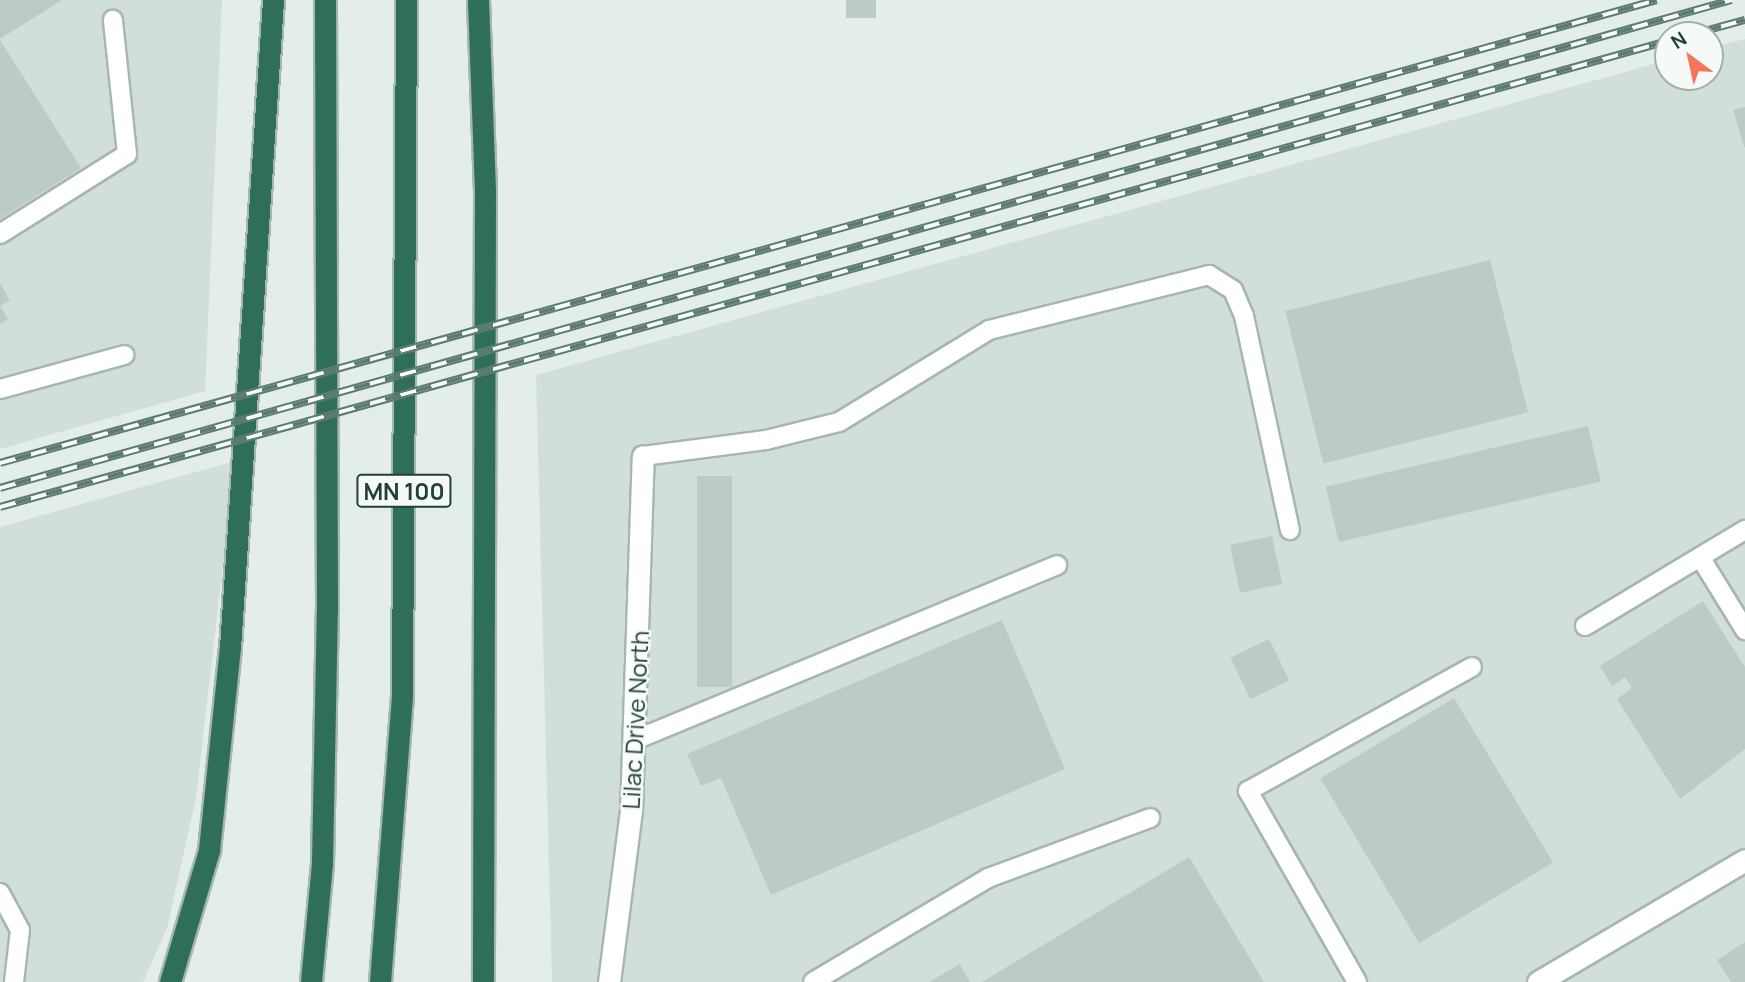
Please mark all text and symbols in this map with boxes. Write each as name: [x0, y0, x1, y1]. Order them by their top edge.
north arrow: [1654, 21, 1724, 91]
text: N: [1666, 25, 1691, 55]
road number: MN 100: [355, 471, 453, 510]
street label: Lilac Drive North: [616, 630, 654, 810]

